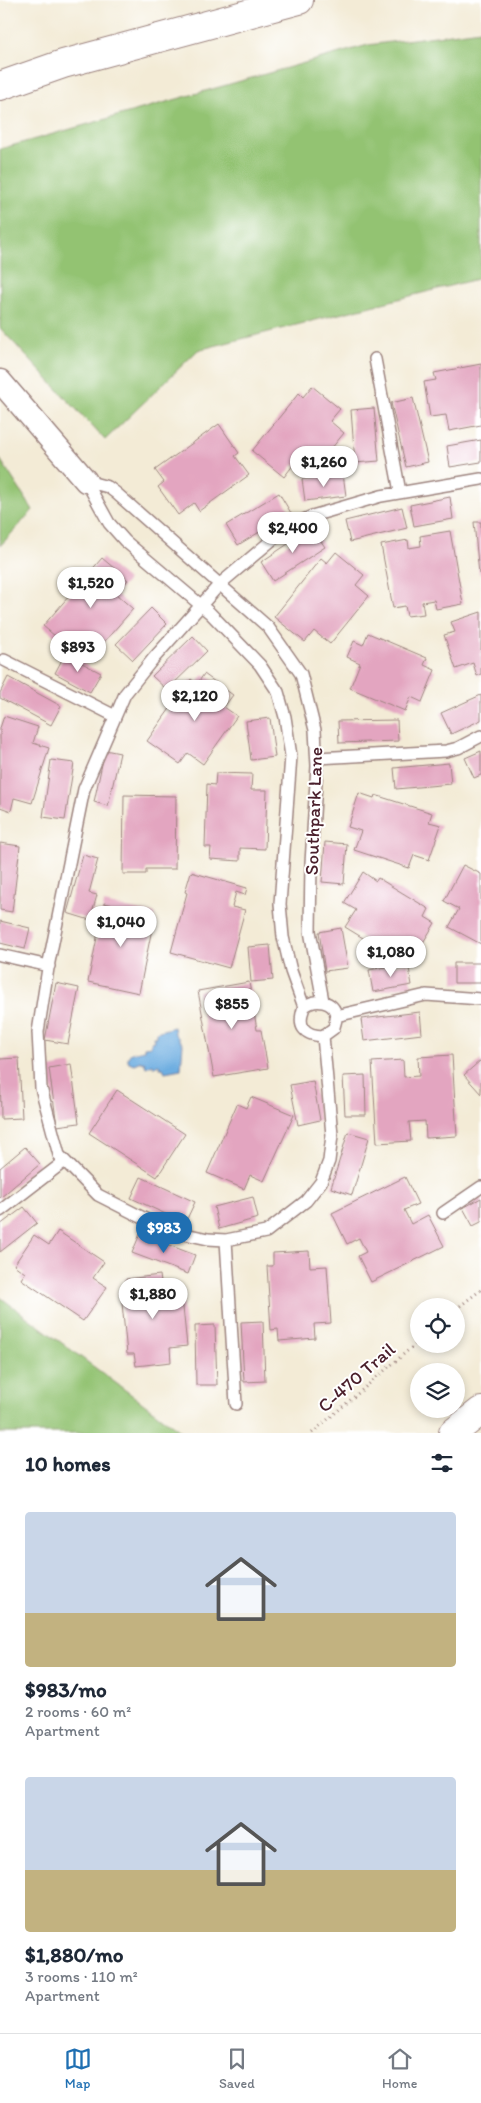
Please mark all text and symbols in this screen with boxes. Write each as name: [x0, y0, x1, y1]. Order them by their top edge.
pin: $1,260: [283, 446, 365, 488]
text: $1,260: [301, 452, 347, 471]
pin: $2,400: [252, 512, 334, 554]
text: $2,400: [268, 518, 318, 537]
pin: $1,520: [50, 566, 132, 609]
text: $1,520: [68, 573, 114, 592]
pin: $893: [48, 630, 108, 673]
text: $893: [61, 637, 95, 656]
pin: $2,120: [154, 680, 236, 722]
text: $2,120: [172, 686, 218, 705]
street label: Southpark Lane: [300, 746, 327, 876]
pin: $1,040: [80, 906, 162, 948]
text: $1,040: [97, 912, 145, 931]
pin: $1,080: [350, 936, 432, 978]
text: $1,080: [367, 942, 415, 961]
pin: $855: [202, 988, 262, 1030]
text: $855: [215, 994, 249, 1013]
pin: $983: [134, 1212, 194, 1254]
text: $983: [147, 1218, 181, 1237]
pin: $1,880: [112, 1278, 194, 1320]
text: $1,880: [130, 1284, 176, 1303]
map controls: [410, 1298, 465, 1418]
button: locate: [410, 1298, 465, 1353]
street label: C-470 Trail: [313, 1337, 400, 1417]
button: layers: [410, 1363, 465, 1418]
icon: filters: [428, 1449, 456, 1477]
text: 10 homes: [25, 1451, 111, 1476]
icon: home: [196, 1544, 286, 1634]
text: $983/mo: [25, 1677, 107, 1702]
text: 2 rooms · 60 m²: [25, 1702, 131, 1721]
text: Apartment: [25, 1721, 100, 1740]
icon: home: [196, 1809, 286, 1899]
text: $1,880/mo: [25, 1942, 123, 1967]
text: 3 rooms · 110 m²: [25, 1967, 138, 1986]
text: Apartment: [25, 1986, 100, 2005]
tab: Map: [64, 2045, 92, 2092]
tab: Saved: [219, 2045, 255, 2092]
tab: Home: [382, 2045, 417, 2092]

